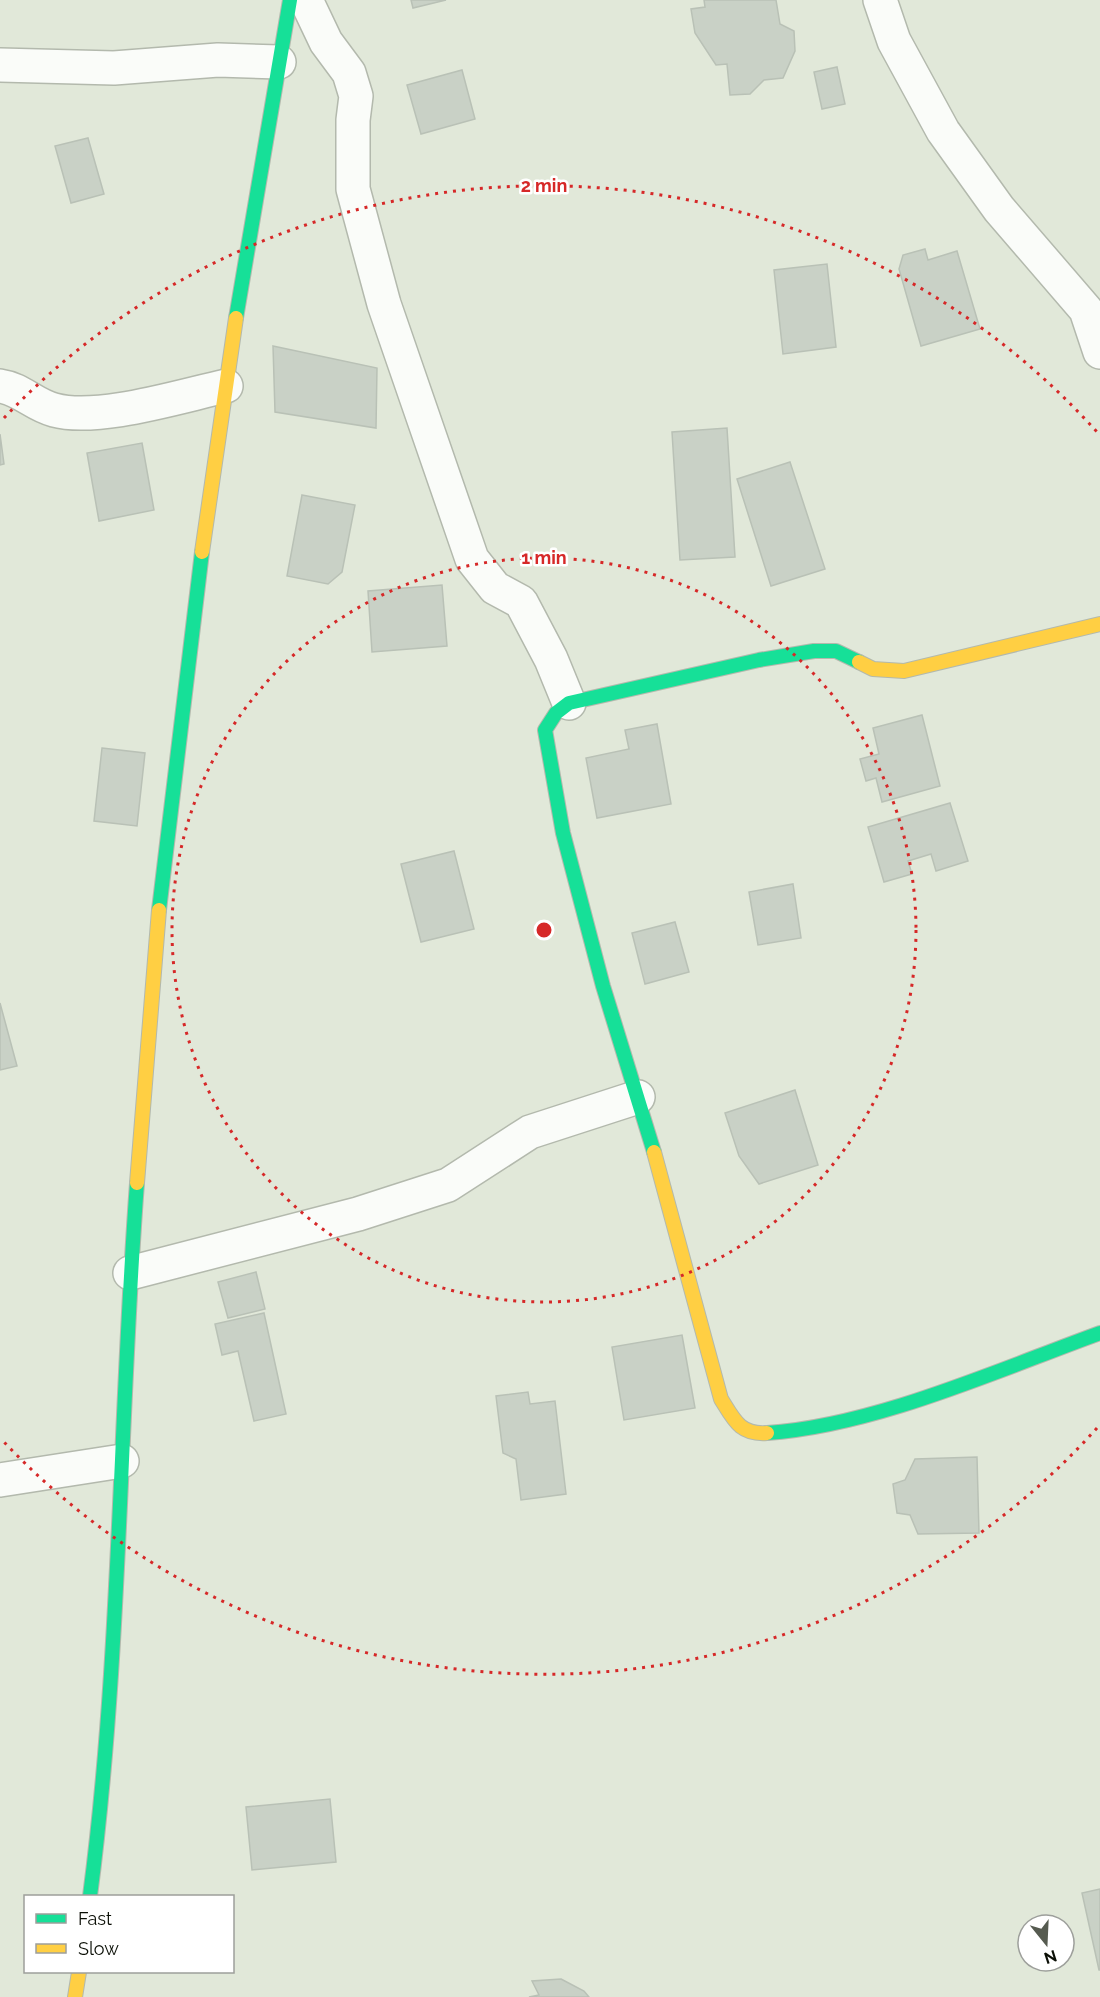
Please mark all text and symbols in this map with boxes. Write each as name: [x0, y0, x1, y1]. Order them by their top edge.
text: 2 min: [521, 175, 567, 196]
text: 1 min: [521, 547, 567, 568]
centre of rings: [534, 920, 554, 940]
legend: [24, 1895, 234, 1973]
text: Fast: [78, 1908, 112, 1929]
north arrow: [1016, 1913, 1076, 1973]
text: Slow: [78, 1938, 119, 1959]
text: N: [1042, 1946, 1059, 1968]

